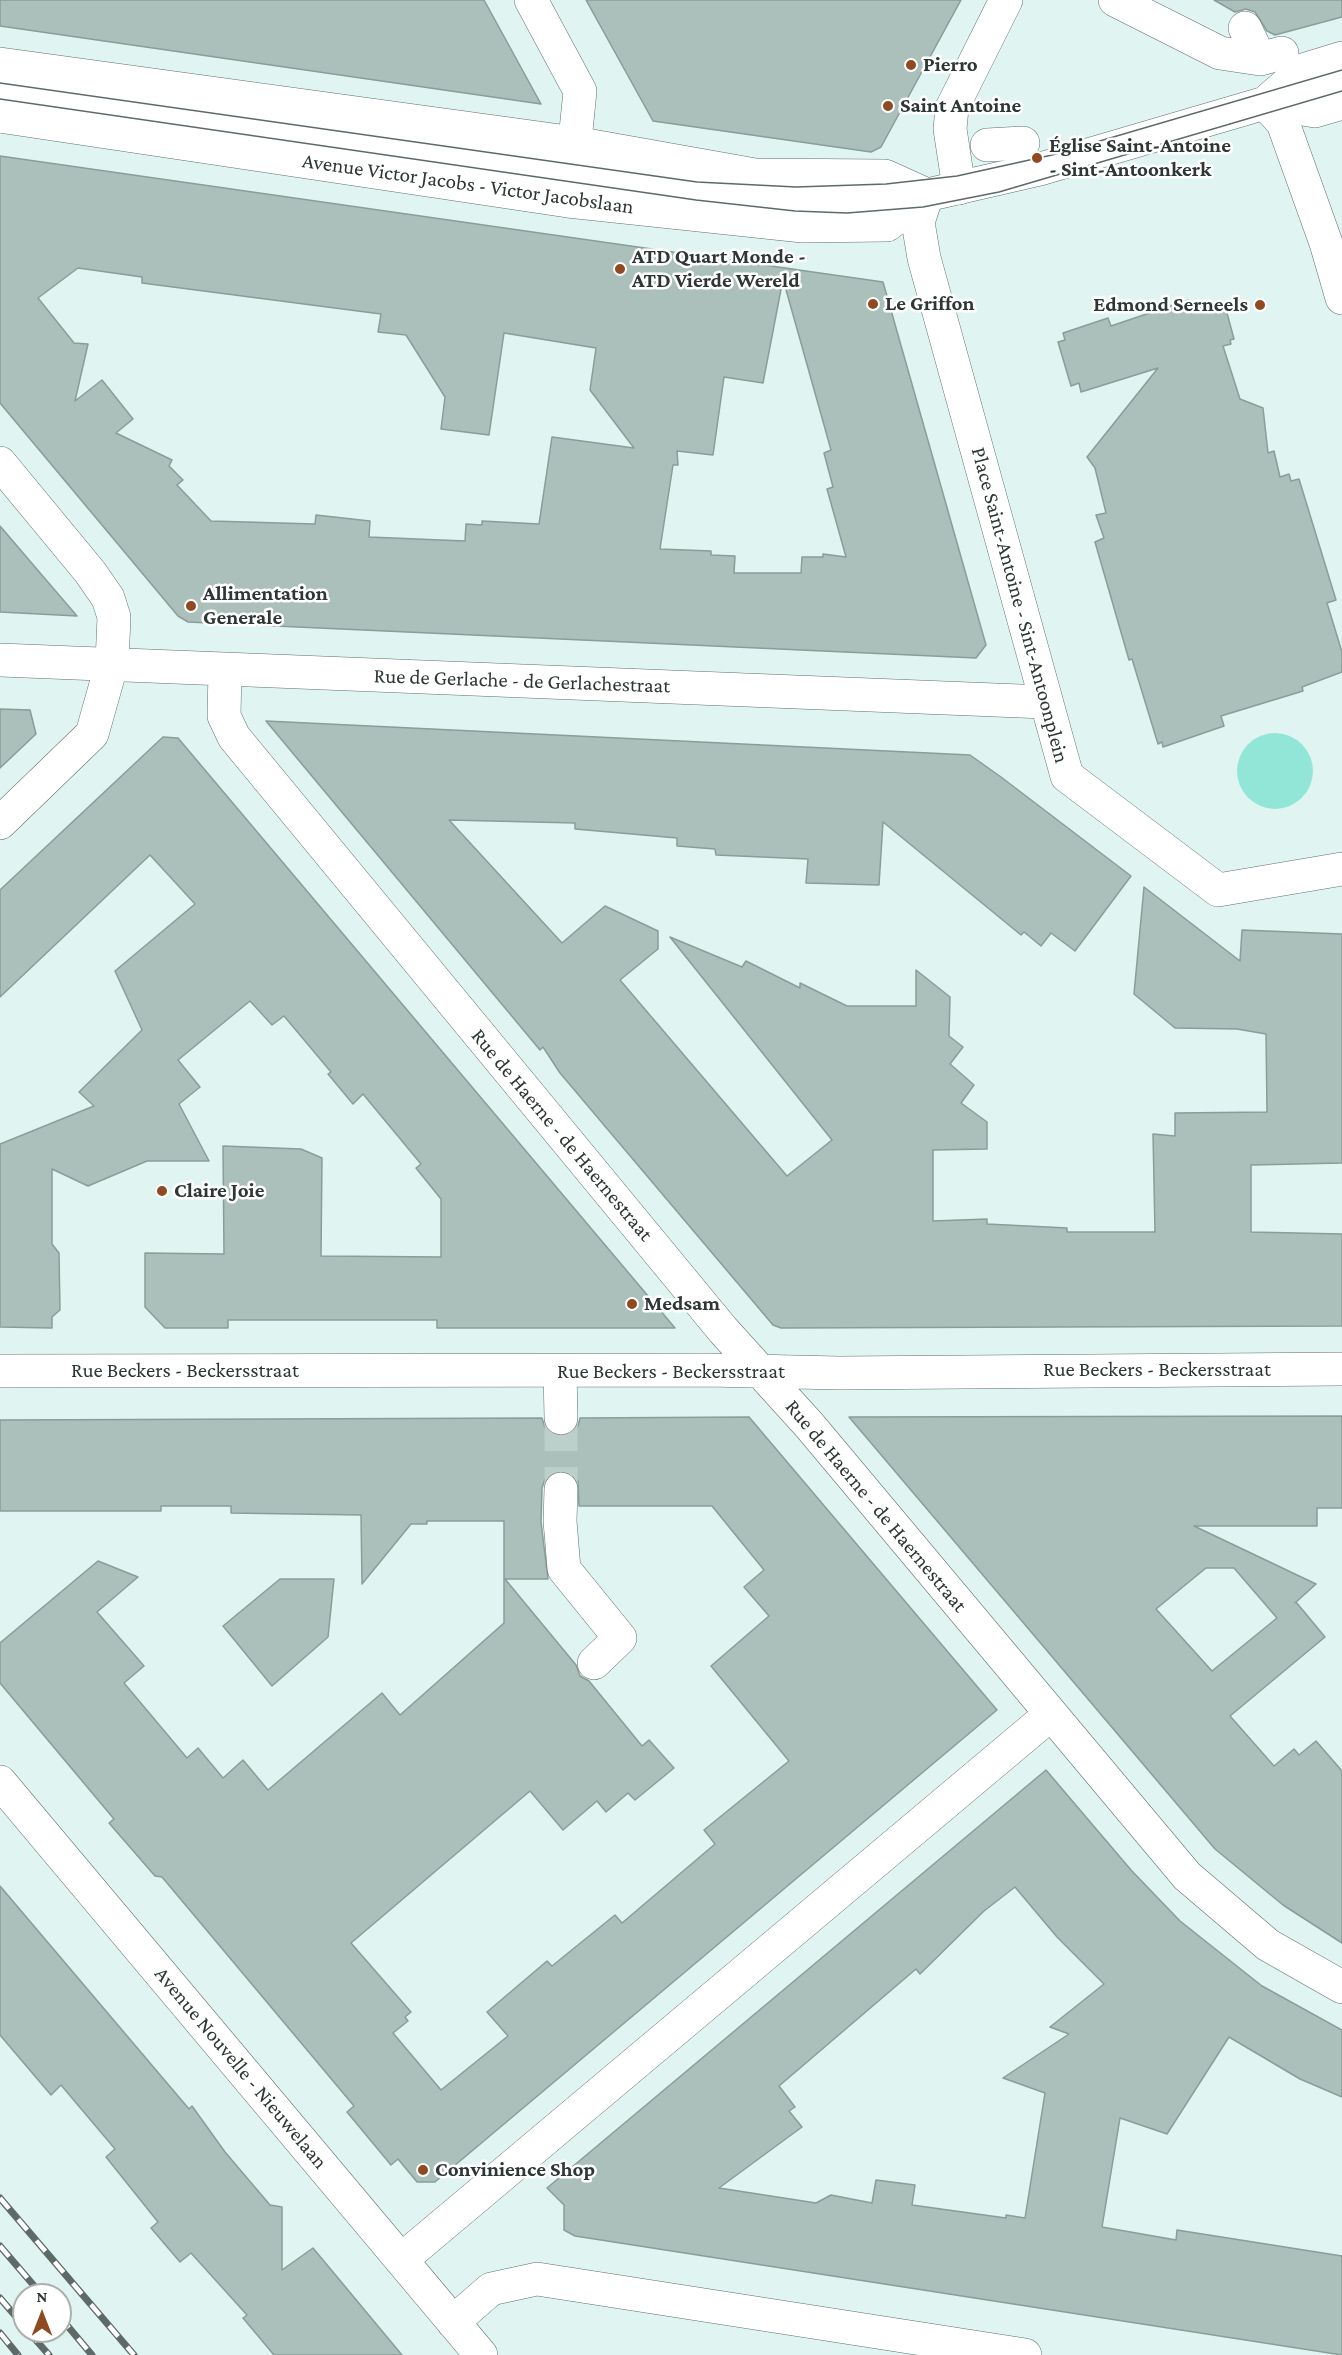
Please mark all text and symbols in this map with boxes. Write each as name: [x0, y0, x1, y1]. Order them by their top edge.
place label: Pierro: [923, 52, 978, 78]
marker: Pierro: [904, 58, 918, 72]
place label: Saint Antoine: [900, 93, 1021, 119]
marker: Saint Antoine: [881, 99, 895, 113]
place label: Église Saint-Antoine - Sint-Antoonkerk: [1049, 133, 1231, 183]
street label: Avenue Victor Jacobs - Victor Jacobslaan: [301, 148, 635, 220]
marker: Église Saint-Antoine - Sint-Antoonkerk: [1030, 151, 1044, 165]
place label: ATD Quart Monde - ATD Vierde Wereld: [632, 244, 806, 294]
marker: ATD Quart Monde - ATD Vierde Wereld: [613, 262, 627, 276]
place label: Le Griffon: [885, 291, 975, 317]
place label: Edmond Serneels: [1093, 292, 1248, 318]
marker: Le Griffon: [866, 297, 880, 311]
marker: Edmond Serneels: [1253, 298, 1267, 312]
street label: Place Saint-Antoine - Sint-Antoonplein: [966, 444, 1074, 766]
place label: Allimentation Generale: [203, 581, 328, 631]
marker: Allimentation Generale: [184, 599, 198, 613]
street label: Rue de Gerlache - de Gerlachestraat: [373, 663, 671, 699]
street label: Rue de Haerne - de Haernestraat: [466, 1024, 658, 1246]
place label: Claire Joie: [174, 1178, 264, 1204]
marker: Claire Joie: [155, 1184, 169, 1198]
place label: Medsam: [644, 1291, 720, 1317]
marker: Medsam: [625, 1297, 639, 1311]
street label: Rue Beckers - Beckersstraat: [1043, 1357, 1271, 1383]
street label: Rue Beckers - Beckersstraat: [71, 1358, 299, 1384]
street label: Rue Beckers - Beckersstraat: [557, 1359, 785, 1385]
street label: Rue de Haerne - de Haernestraat: [780, 1395, 972, 1617]
street label: Avenue Nouvelle - Nieuwelaan: [149, 1962, 333, 2174]
place label: Convinience Shop: [435, 2157, 595, 2183]
marker: Convinience Shop: [416, 2163, 430, 2177]
north arrow: [12, 2283, 72, 2343]
text: N: [37, 2288, 47, 2305]

